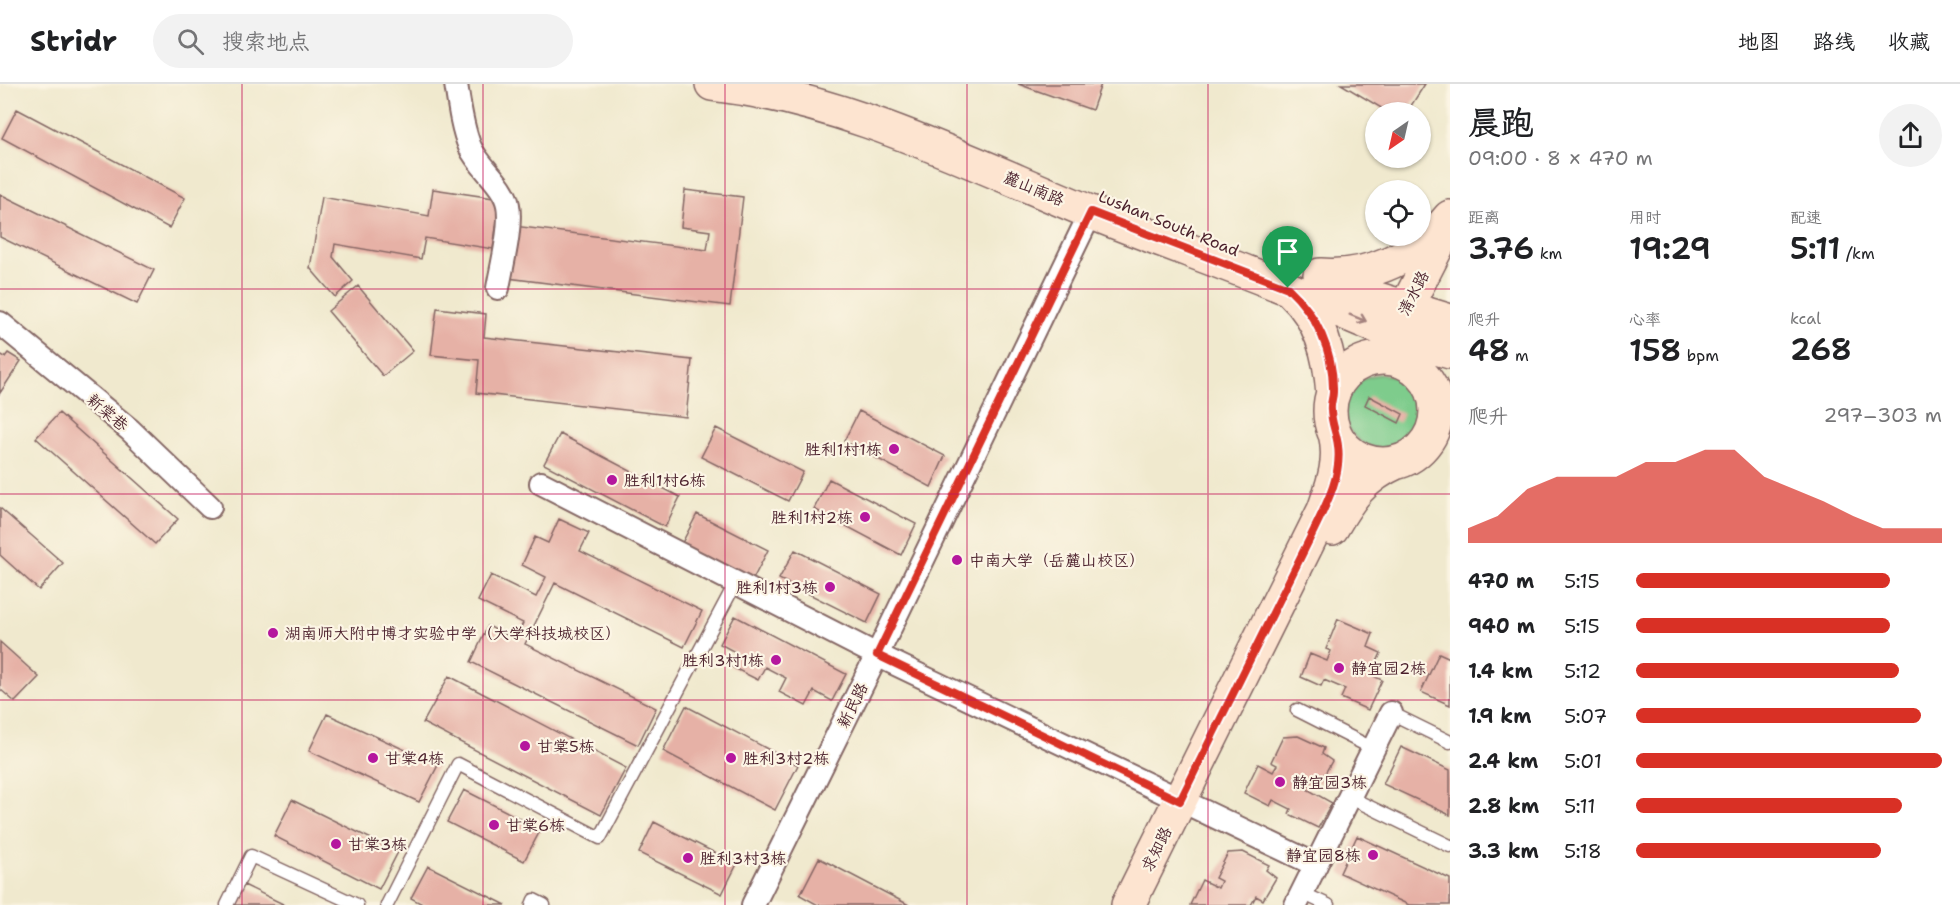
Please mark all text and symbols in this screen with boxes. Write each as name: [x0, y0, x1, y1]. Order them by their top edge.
search box: [153, 14, 573, 68]
text: Stridr: [30, 22, 117, 60]
icon: search: [174, 25, 207, 58]
text: 搜索地点: [222, 27, 310, 56]
text: 地图: [1738, 28, 1780, 56]
text: 路线: [1813, 28, 1855, 56]
text: 收藏: [1888, 28, 1930, 56]
text: 晨跑: [1468, 100, 1534, 145]
north arrow: [1365, 102, 1431, 168]
map controls: [1365, 102, 1431, 246]
button: share: [1879, 104, 1942, 167]
text: 09:00 · 8 × 470 m: [1468, 145, 1653, 171]
street label: 麓山南路: [1000, 166, 1067, 211]
button: locate: [1365, 180, 1431, 246]
street label: Lushan South Road: [1095, 186, 1242, 261]
text: 距离: [1468, 207, 1500, 228]
text: 用时: [1629, 207, 1661, 228]
text: 配速: [1790, 207, 1822, 228]
pin: [1262, 226, 1313, 288]
text: 3.76: [1468, 228, 1534, 269]
text: 19:29: [1629, 228, 1711, 269]
text: 5:11: [1790, 228, 1841, 269]
icon: arrive: [1271, 235, 1304, 268]
text: km: [1534, 243, 1562, 264]
text: /km: [1841, 243, 1875, 264]
street label: 清水路: [1393, 267, 1434, 319]
text: kcal: [1790, 308, 1821, 329]
text: 爬升: [1468, 309, 1500, 330]
text: 心率: [1629, 309, 1661, 330]
one-way arrow: [1349, 313, 1367, 324]
text: 268: [1790, 329, 1852, 370]
text: 48: [1468, 330, 1510, 371]
text: 158: [1629, 330, 1681, 371]
text: m: [1510, 345, 1529, 366]
text: bpm: [1681, 345, 1719, 366]
street label: 新棠巷: [83, 389, 133, 436]
text: 297–303 m: [1824, 402, 1942, 428]
text: 爬升: [1468, 403, 1508, 429]
place label: 胜利1村1栋: [805, 439, 882, 460]
marker: 胜利1村1栋: [887, 442, 901, 456]
place label: 胜利1村6栋: [624, 470, 706, 491]
marker: 胜利1村6栋: [605, 473, 619, 487]
place label: 胜利1村2栋: [771, 507, 853, 528]
marker: 胜利1村2栋: [858, 510, 872, 524]
place label: 中南大学（岳麓山校区）: [969, 550, 1145, 571]
marker: 中南大学（岳麓山校区）: [950, 553, 964, 567]
text: 470 m: [1468, 568, 1534, 594]
text: 5:15: [1564, 568, 1600, 594]
place label: 胜利1村3栋: [736, 577, 818, 598]
marker: 胜利1村3栋: [823, 580, 837, 594]
text: 940 m: [1468, 613, 1535, 639]
text: 5:15: [1564, 613, 1600, 639]
place label: 湖南师大附中博才实验中学（大学科技城校区）: [285, 623, 621, 644]
marker: 湖南师大附中博才实验中学（大学科技城校区）: [266, 626, 280, 640]
place label: 胜利3村1栋: [682, 650, 764, 671]
marker: 胜利3村1栋: [769, 653, 783, 667]
place label: 静宜园2栋: [1351, 658, 1426, 679]
text: 1.4 km: [1468, 658, 1533, 684]
text: 5:12: [1564, 658, 1601, 684]
marker: 静宜园2栋: [1332, 661, 1346, 675]
street label: 新民路: [832, 679, 872, 731]
text: 1.9 km: [1468, 703, 1531, 729]
text: 5:07: [1564, 703, 1607, 729]
place label: 甘棠5栋: [537, 736, 595, 757]
marker: 甘棠5栋: [518, 739, 532, 753]
place label: 甘棠4栋: [385, 748, 444, 769]
place label: 胜利3村2栋: [743, 748, 829, 769]
text: 2.4 km: [1468, 748, 1538, 774]
text: 5:01: [1564, 748, 1602, 774]
marker: 甘棠4栋: [366, 751, 380, 765]
marker: 胜利3村2栋: [724, 751, 738, 765]
place label: 静宜园3栋: [1292, 772, 1367, 793]
marker: 静宜园3栋: [1273, 775, 1287, 789]
text: 2.8 km: [1468, 793, 1539, 819]
text: 5:11: [1564, 793, 1596, 819]
place label: 甘棠6栋: [506, 815, 565, 836]
marker: 甘棠6栋: [487, 818, 501, 832]
street label: 求知路: [1136, 823, 1176, 875]
place label: 甘棠3栋: [348, 834, 407, 855]
marker: 甘棠3栋: [329, 837, 343, 851]
text: 3.3 km: [1468, 838, 1539, 864]
text: 5:18: [1564, 838, 1602, 864]
place label: 静宜园8栋: [1286, 845, 1361, 866]
place label: 胜利3村3栋: [700, 848, 786, 869]
marker: 静宜园8栋: [1366, 848, 1380, 862]
marker: 胜利3村3栋: [681, 851, 695, 865]

